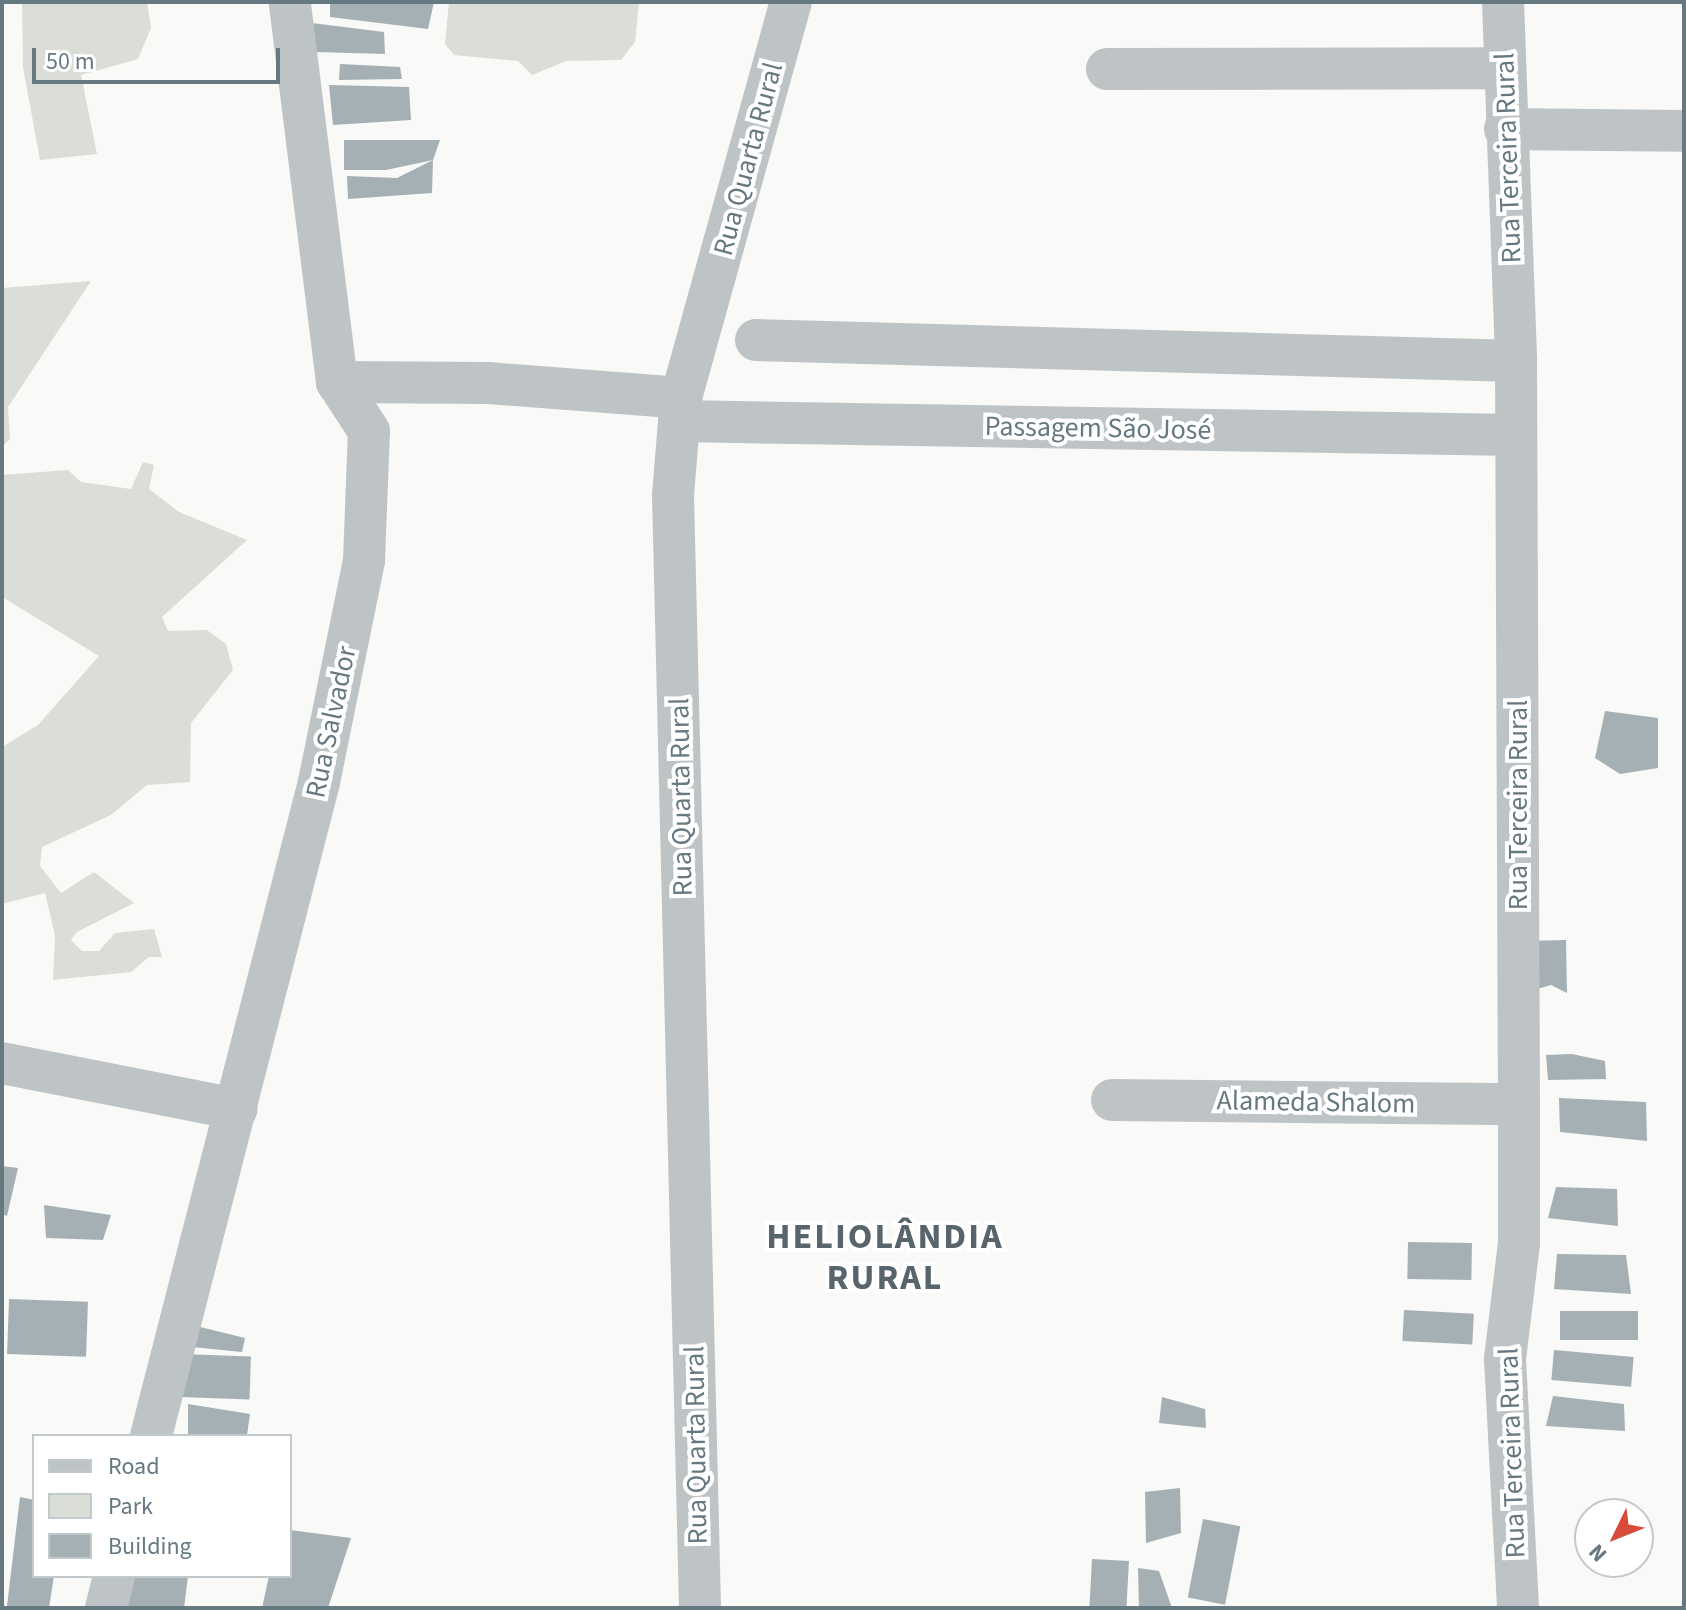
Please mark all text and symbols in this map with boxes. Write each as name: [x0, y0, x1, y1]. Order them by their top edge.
scale bar: [36, 32, 284, 82]
text: 50 m: [46, 44, 95, 79]
street label: Rua Terceira Rural: [1488, 52, 1528, 264]
street label: Rua Quarta Rural: [706, 59, 790, 259]
street label: Passagem São José: [984, 409, 1212, 447]
street label: Rua Salvador: [299, 643, 363, 801]
street label: Rua Quarta Rural: [662, 697, 700, 897]
street label: Rua Terceira Rural: [1501, 700, 1535, 910]
street label: Alameda Shalom: [1216, 1083, 1416, 1121]
district label: HELIOLÂNDIA RURAL: [766, 1214, 1004, 1299]
street label: Rua Quarta Rural: [677, 1345, 715, 1545]
street label: Rua Terceira Rural: [1492, 1347, 1532, 1559]
legend: [32, 1434, 292, 1578]
text: Road: [108, 1449, 160, 1484]
text: Park: [108, 1489, 153, 1524]
north arrow: [1574, 1498, 1654, 1578]
text: Building: [108, 1529, 192, 1564]
text: N: [1581, 1537, 1615, 1569]

